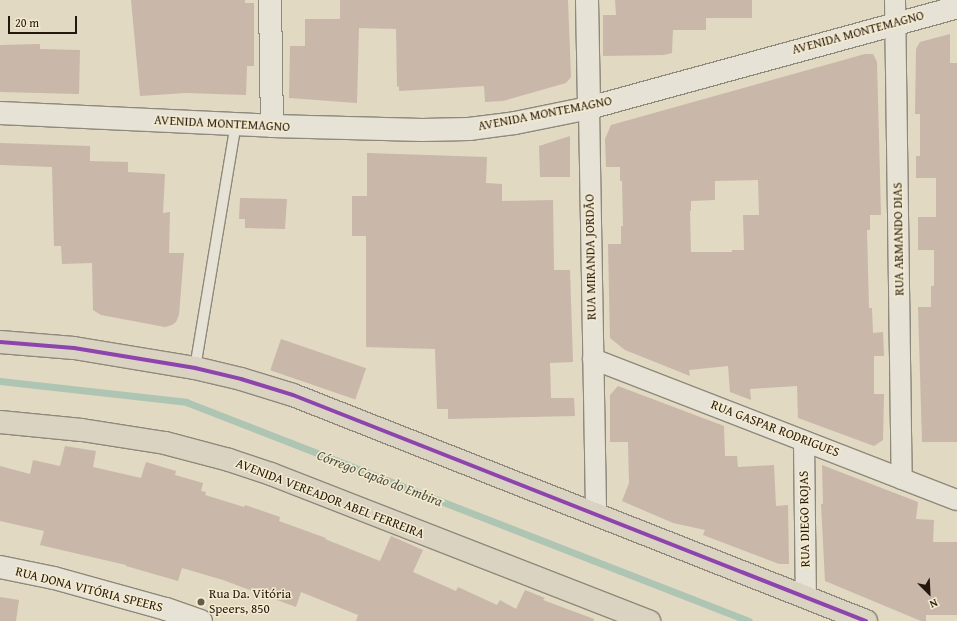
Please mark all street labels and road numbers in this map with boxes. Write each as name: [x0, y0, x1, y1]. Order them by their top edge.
street label: AVENIDA MONTEMAGNO: [790, 8, 926, 58]
street label: AVENIDA MONTEMAGNO: [477, 93, 613, 135]
street label: AVENIDA MONTEMAGNO: [154, 113, 290, 135]
street label: RUA ARMANDO DIAS: [890, 182, 908, 296]
street label: RUA MIRANDA JORDÃO: [582, 194, 600, 320]
street label: RUA GASPAR RODRIGUES: [709, 397, 841, 461]
street label: AVENIDA VEREADOR ABEL FERREIRA: [233, 456, 427, 542]
street label: RUA DIEGO ROJAS: [796, 470, 814, 568]
street label: RUA DONA VITÓRIA SPEERS: [14, 564, 164, 616]

